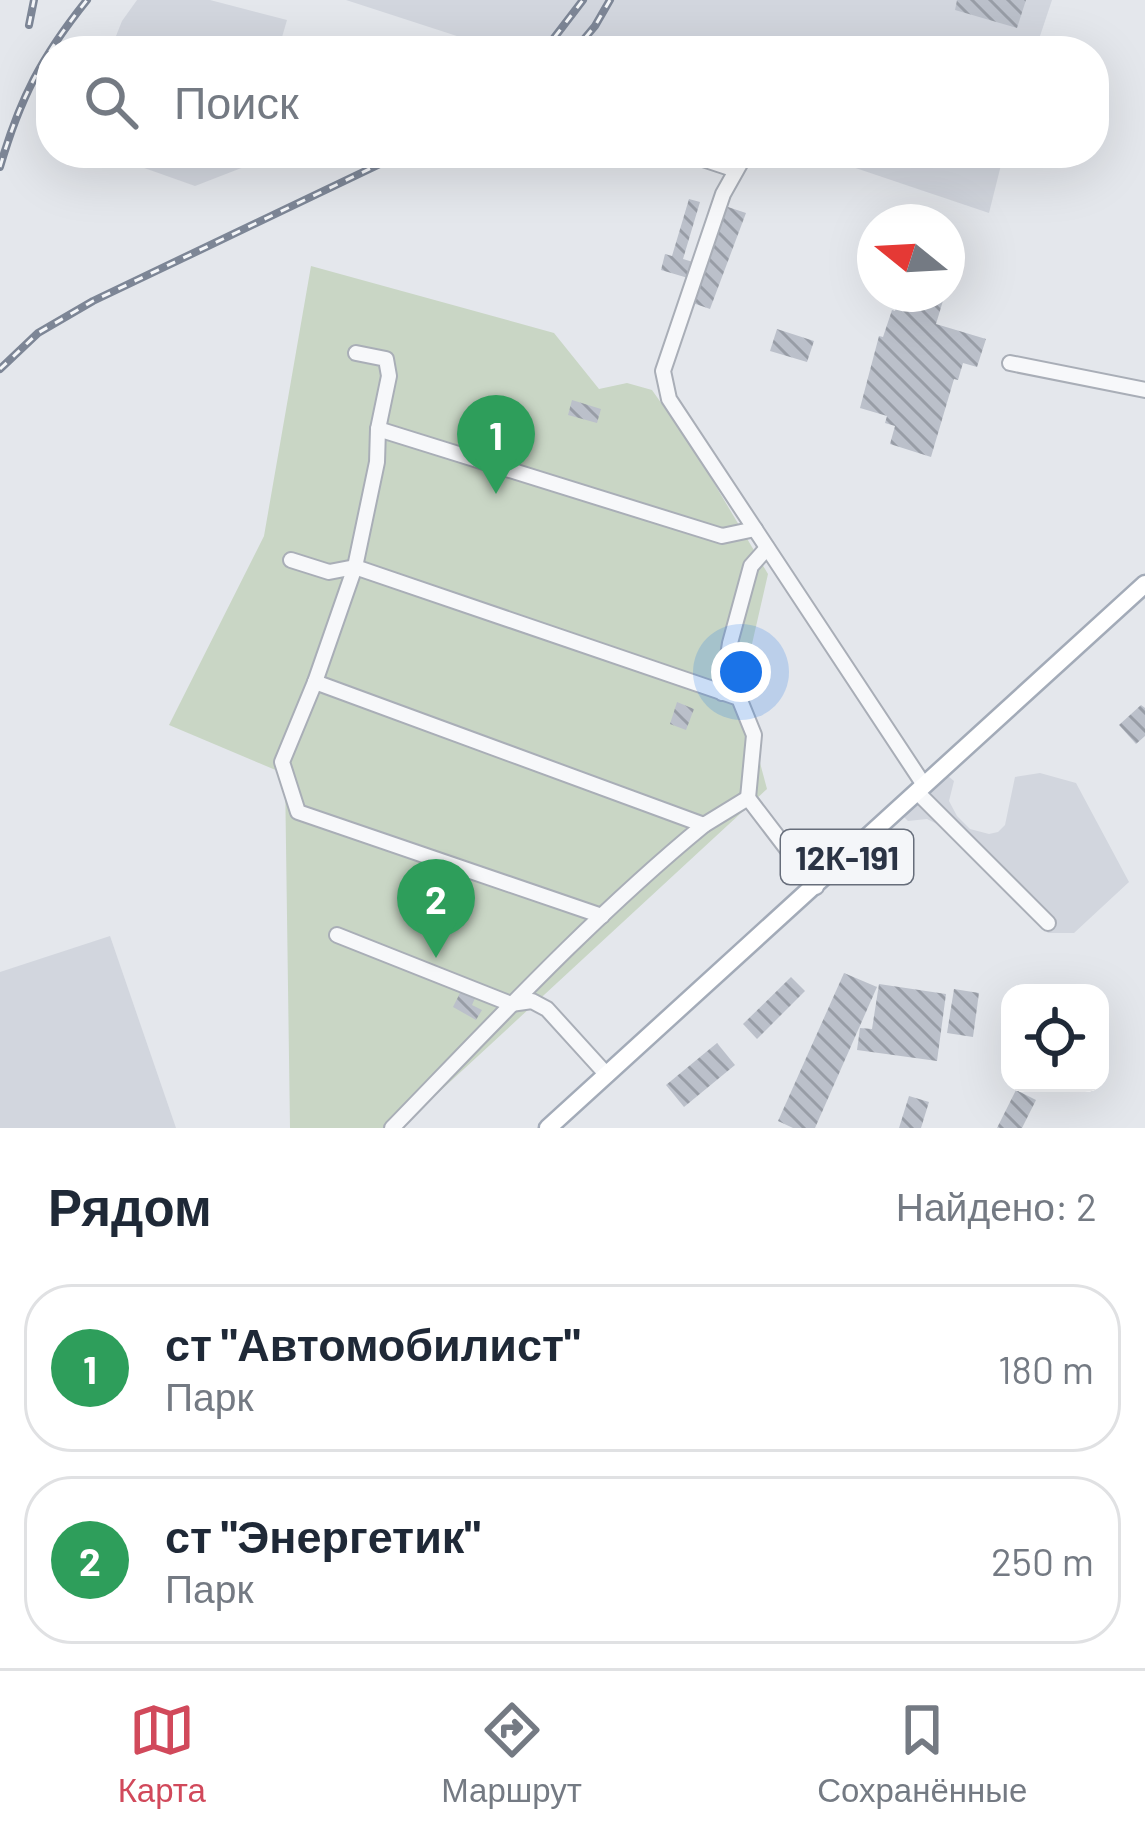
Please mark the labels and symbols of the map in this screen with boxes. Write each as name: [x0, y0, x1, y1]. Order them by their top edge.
north arrow: [857, 204, 965, 312]
pin: 1: [457, 395, 535, 494]
your location: [711, 642, 771, 702]
road number: 12К-191: [781, 830, 913, 884]
pin: 2: [397, 859, 475, 958]

